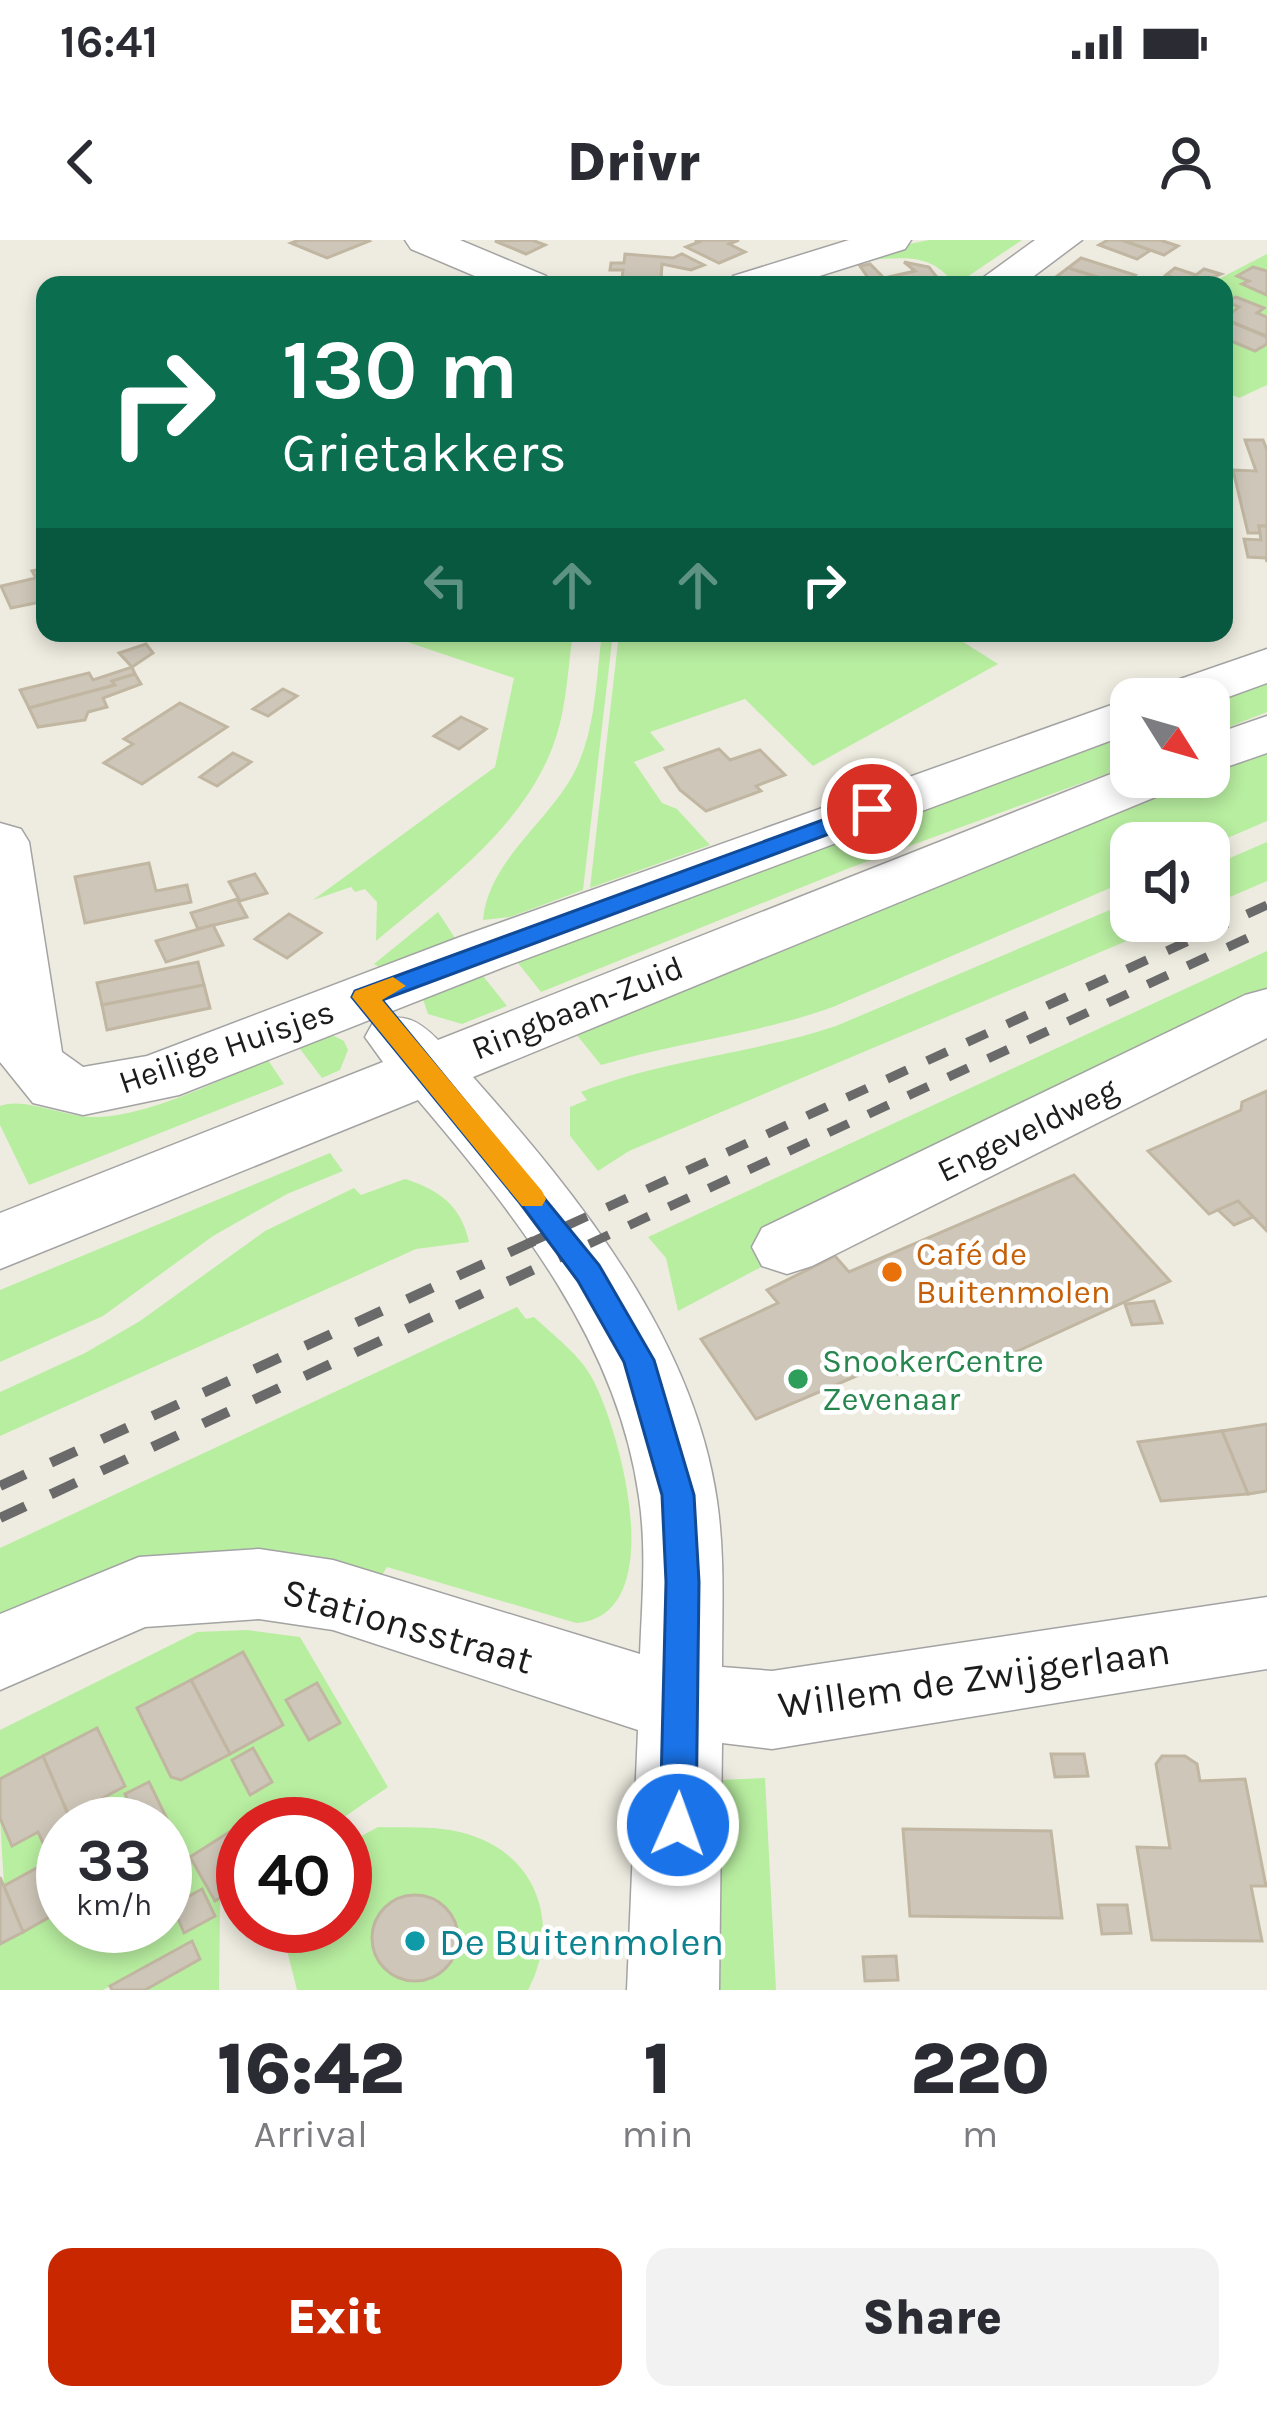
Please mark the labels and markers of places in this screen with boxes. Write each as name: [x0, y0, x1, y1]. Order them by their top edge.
pin: [821, 758, 923, 860]
place label: Café de Buitenmolen: [916, 1235, 1111, 1311]
marker: Café de Buitenmolen: [879, 1259, 905, 1285]
place label: SnookerCentre Zevenaar: [822, 1342, 1044, 1418]
marker: SnookerCentre Zevenaar: [785, 1366, 811, 1392]
place label: De Buitenmolen: [439, 1919, 724, 1965]
marker: De Buitenmolen: [402, 1928, 428, 1954]

